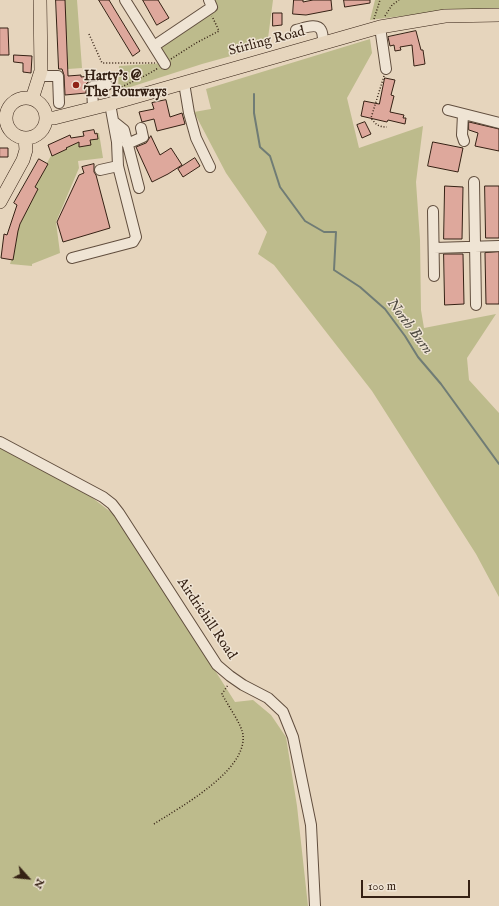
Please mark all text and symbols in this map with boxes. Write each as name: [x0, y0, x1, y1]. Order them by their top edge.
street label: Stirling Road: [227, 24, 307, 60]
place label: Harty's @ The Fourways: [84, 69, 167, 102]
marker: Harty's @ The Fourways: [71, 80, 81, 90]
water label: North Burn: [382, 295, 436, 359]
street label: Airdriehill Road: [173, 575, 239, 663]
north arrow: [8, 858, 48, 898]
scale bar: [363, 872, 472, 898]
text: N: [30, 876, 47, 891]
text: 100 m: [368, 879, 396, 894]

